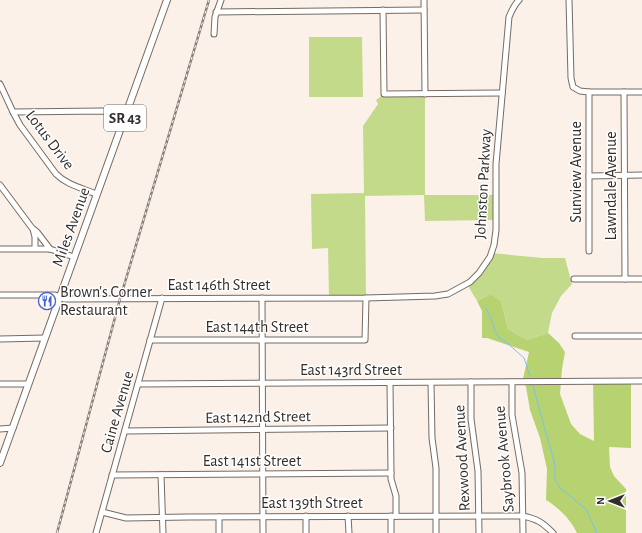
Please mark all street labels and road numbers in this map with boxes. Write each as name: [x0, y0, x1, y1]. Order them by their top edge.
road number: SR 43: [104, 105, 146, 131]
street label: Lotus Drive: [23, 107, 77, 173]
street label: Sunview Avenue: [568, 121, 584, 223]
street label: Johnston Parkway: [472, 128, 495, 240]
street label: Lawndale Avenue: [603, 131, 619, 241]
street label: Miles Avenue: [49, 185, 93, 269]
street label: East 146th Street: [168, 277, 270, 293]
street label: East 144th Street: [205, 319, 309, 335]
street label: East 143rd Street: [300, 362, 402, 378]
street label: Caine Avenue: [98, 369, 136, 455]
street label: Rexwood Avenue: [451, 404, 473, 512]
street label: Saybrook Avenue: [491, 405, 518, 513]
street label: East 142nd Street: [205, 408, 311, 426]
street label: East 141st Street: [203, 453, 301, 469]
street label: East 139th Street: [261, 495, 363, 511]

